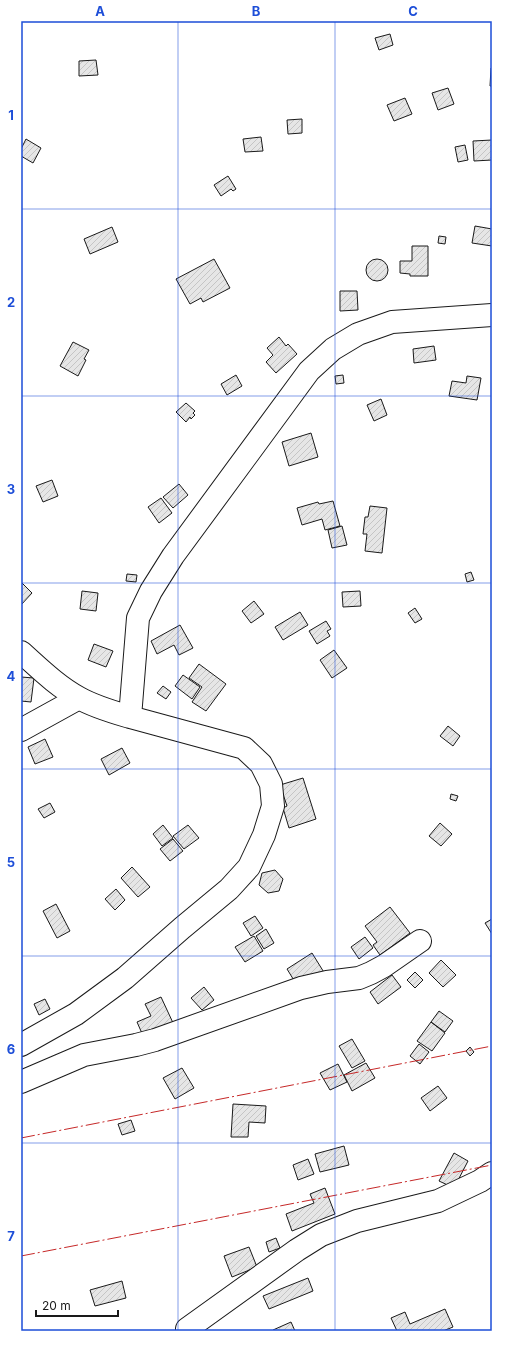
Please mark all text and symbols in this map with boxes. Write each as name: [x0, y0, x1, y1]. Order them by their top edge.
text: A: [95, 3, 105, 19]
text: B: [252, 3, 261, 19]
text: C: [408, 3, 418, 19]
text: 1: [8, 107, 14, 123]
text: 2: [7, 294, 15, 310]
text: 3: [7, 481, 15, 497]
text: 4: [7, 668, 16, 684]
text: 5: [7, 854, 15, 870]
text: 6: [7, 1041, 15, 1057]
text: 7: [7, 1228, 15, 1244]
scale bar: [36, 1292, 118, 1318]
text: 20 m: [42, 1298, 71, 1313]

